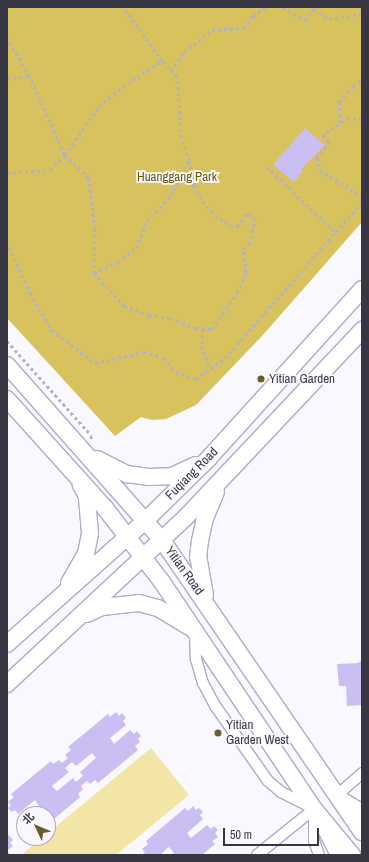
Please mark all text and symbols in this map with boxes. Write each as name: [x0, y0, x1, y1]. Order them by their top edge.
park label: Huanggang Park: [137, 169, 217, 185]
place label: Yitian Garden: [269, 371, 335, 387]
marker: Yitian Garden: [256, 374, 266, 384]
street label: Fuqiang Road: [163, 445, 221, 503]
street label: Yitian Road: [161, 544, 207, 598]
place label: Yitian Garden West: [226, 718, 289, 749]
marker: Yitian Garden West: [213, 728, 223, 738]
north arrow: [16, 806, 56, 846]
text: 北: [19, 810, 37, 827]
scale bar: [225, 820, 321, 846]
text: 50 m: [230, 827, 252, 843]

